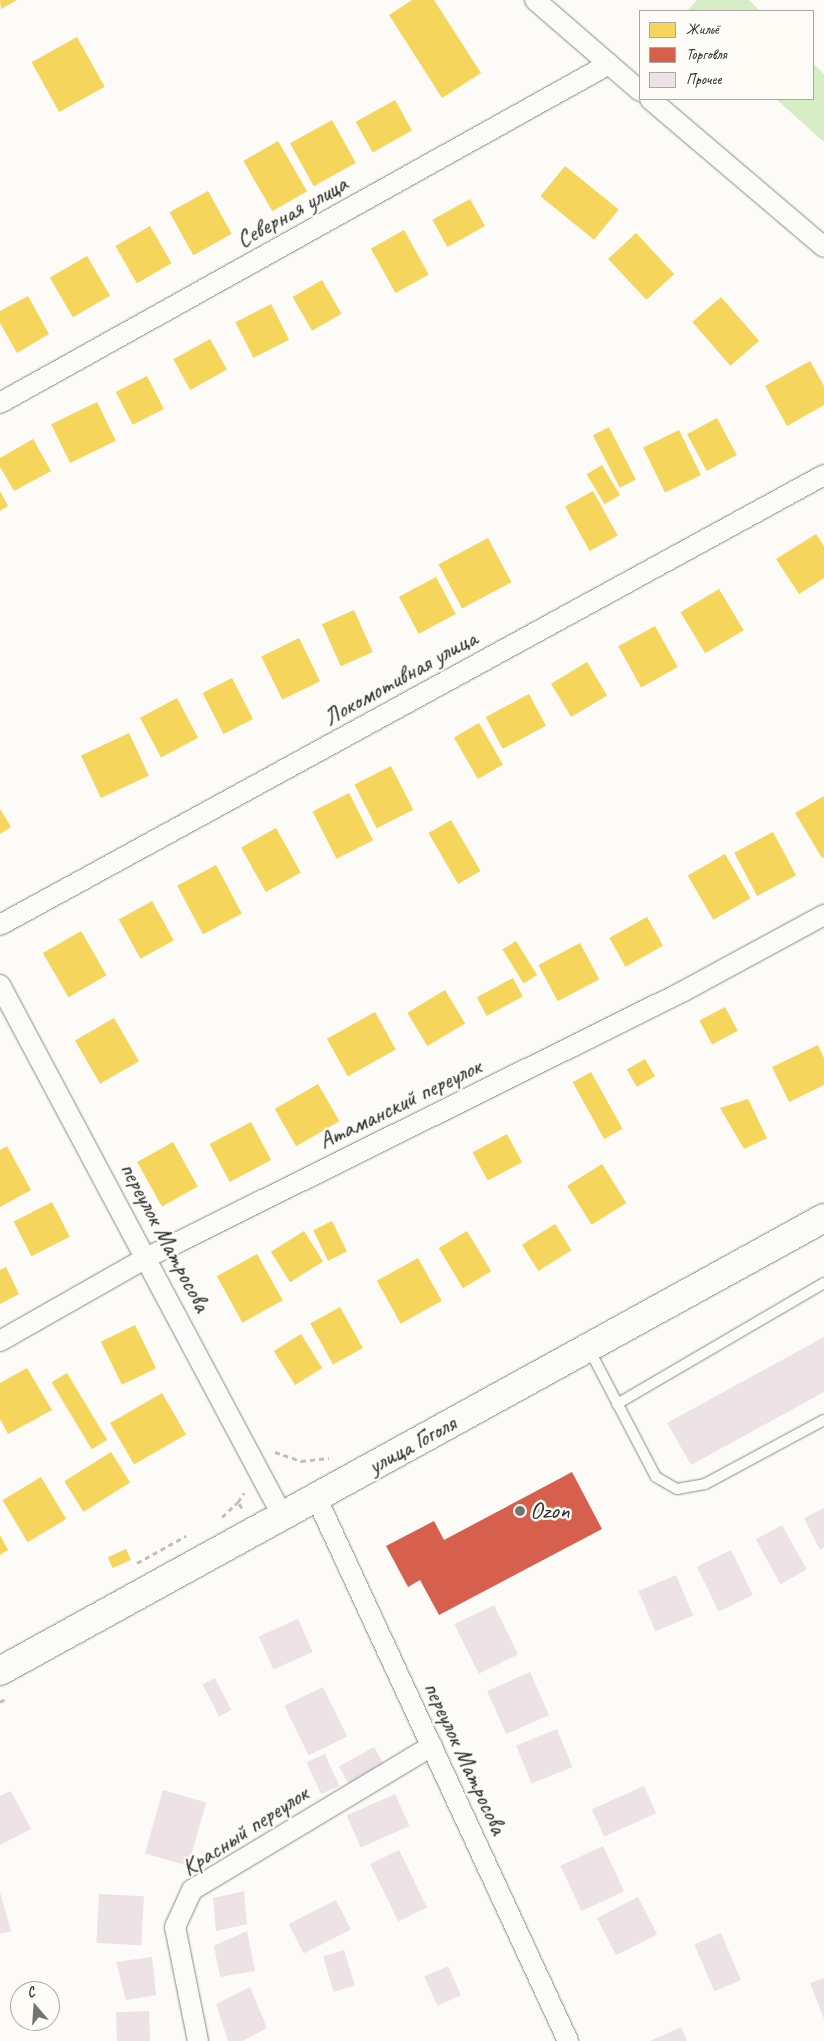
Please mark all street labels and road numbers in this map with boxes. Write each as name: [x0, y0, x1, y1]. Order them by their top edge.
street label: Северная улица: [231, 169, 353, 255]
street label: Локомотивная улица: [318, 624, 482, 732]
street label: Атаманский переулок: [314, 1052, 486, 1156]
street label: переулок Матросова: [114, 1157, 216, 1317]
street label: улица Гоголя: [363, 1409, 461, 1481]
street label: переулок Матросова: [417, 1677, 513, 1839]
street label: Красный переулок: [176, 1779, 314, 1883]

